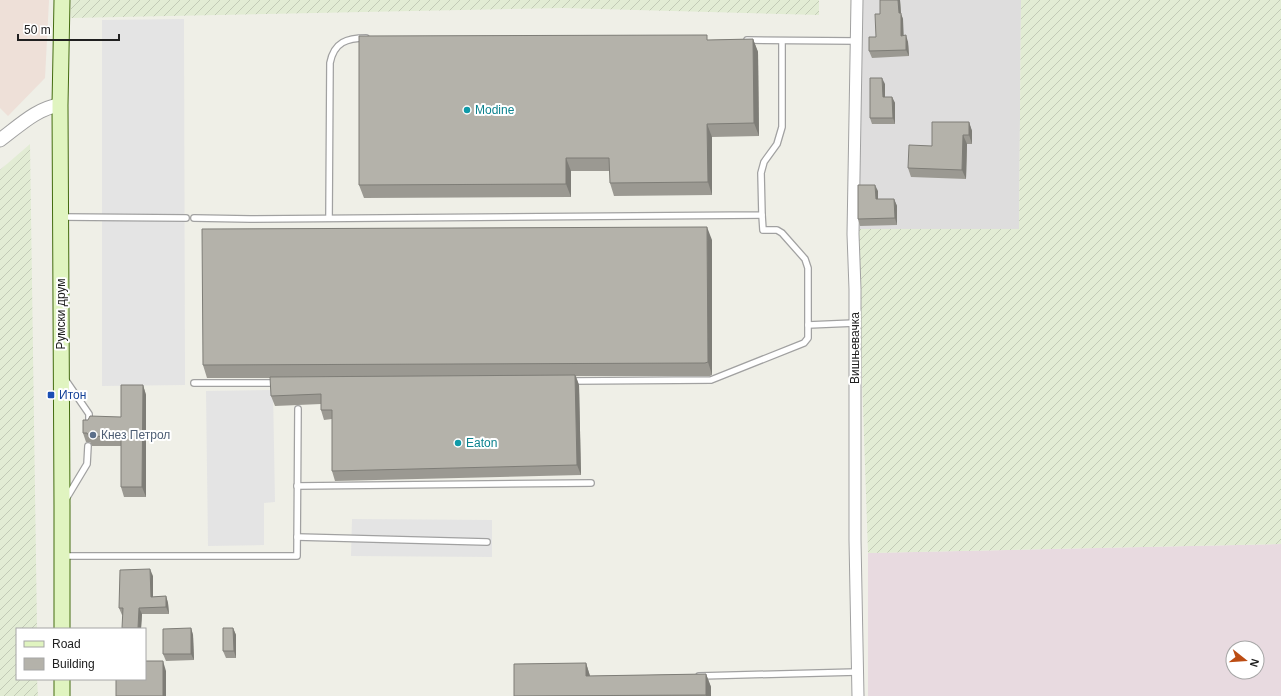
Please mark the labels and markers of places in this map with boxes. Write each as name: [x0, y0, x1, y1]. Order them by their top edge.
place label: Modine: [475, 103, 515, 117]
marker: Modine: [462, 105, 472, 115]
place label: Итон: [59, 388, 86, 402]
marker: Итон: [46, 390, 56, 400]
place label: Кнез Петрол: [101, 428, 170, 442]
marker: Кнез Петрол: [88, 430, 98, 440]
place label: Eaton: [466, 436, 497, 450]
marker: Eaton: [453, 438, 463, 448]

